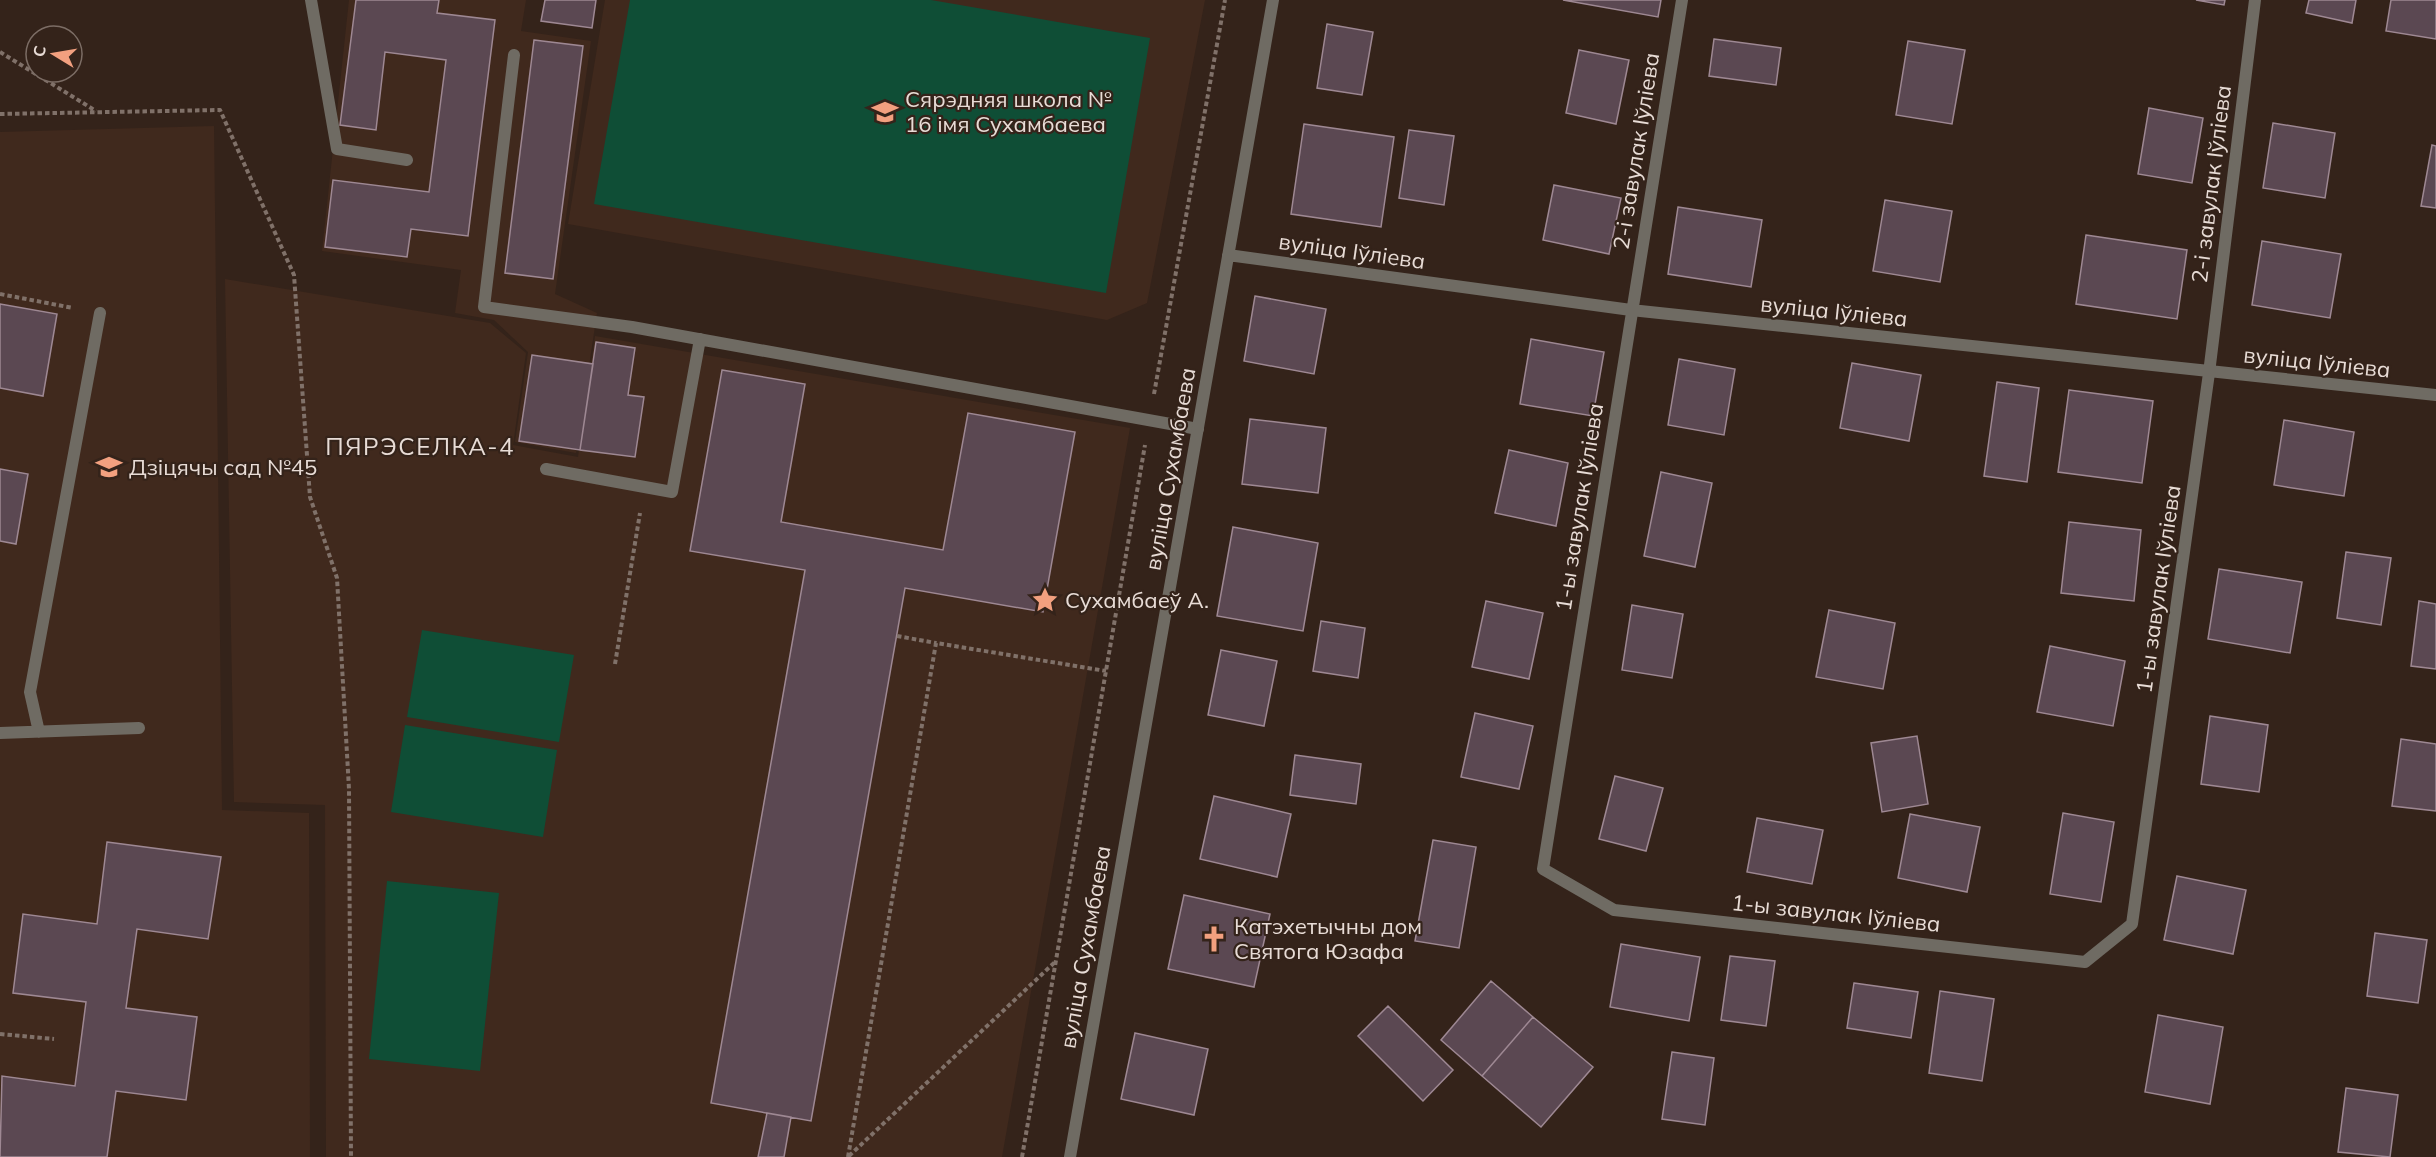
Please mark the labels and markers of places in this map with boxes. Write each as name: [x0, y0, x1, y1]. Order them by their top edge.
place label: Сярэдняя школа № 16 імя Сухамбаева: [905, 85, 1112, 138]
school or university icon: Сярэдняя школа № 16 імя Сухамбаева: [870, 97, 900, 127]
school or university icon: Дзіцячы сад №45: [94, 452, 124, 482]
place label: Дзіцячы сад №45: [129, 453, 317, 481]
place icon: Сухамбаеў А.: [1030, 585, 1060, 615]
place label: Сухамбаеў А.: [1065, 586, 1209, 614]
place label: Катэхетычны дом Святога Юзафа: [1234, 912, 1422, 965]
church icon: Катэхетычны дом Святога Юзафа: [1199, 924, 1229, 954]

